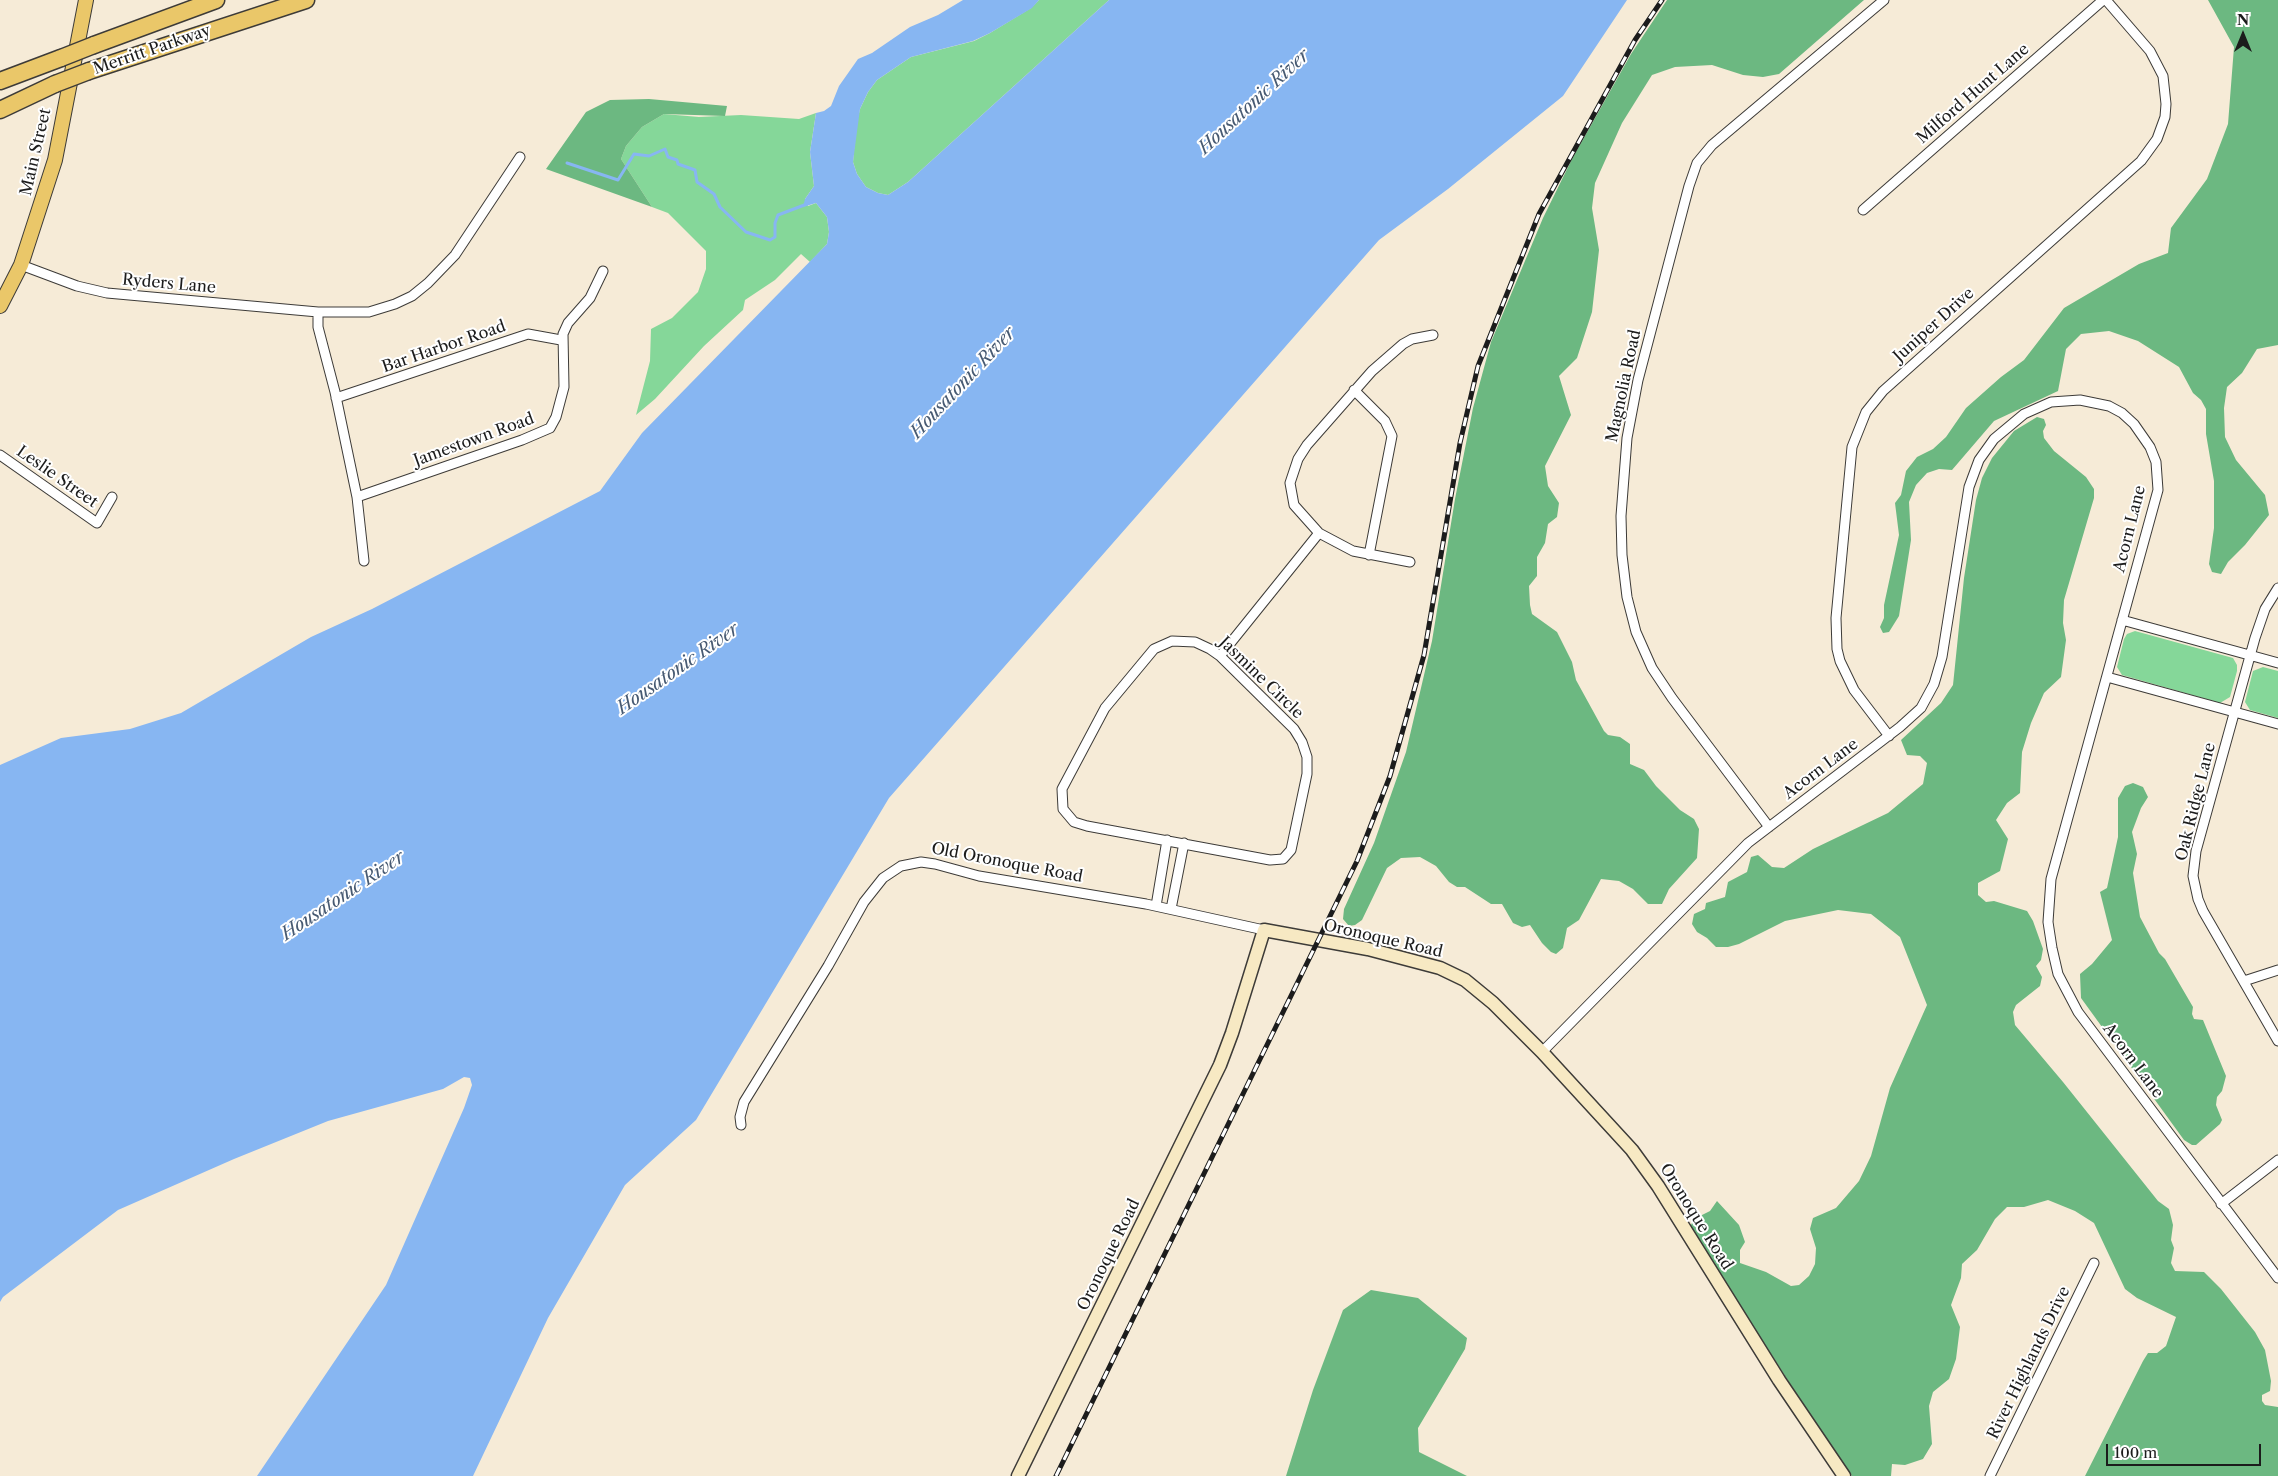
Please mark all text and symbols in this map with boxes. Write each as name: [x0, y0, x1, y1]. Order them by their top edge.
north arrow: [2218, 10, 2268, 60]
text: N: [2237, 11, 2249, 29]
street label: Merritt Parkway: [91, 21, 213, 79]
street label: Milford Hunt Lane: [1913, 40, 2033, 148]
water label: Housatonic River: [1194, 45, 1314, 159]
street label: Main Street: [17, 106, 55, 198]
street label: Ryders Lane: [121, 270, 217, 298]
street label: Juniper Drive: [1890, 284, 1978, 366]
street label: Bar Harbor Road: [380, 317, 508, 377]
water label: Housatonic River: [906, 323, 1020, 443]
street label: Magnolia Road: [1603, 328, 1645, 444]
street label: Jamestown Road: [411, 409, 537, 471]
street label: Leslie Street: [13, 442, 101, 512]
street label: Acorn Lane: [2110, 484, 2150, 574]
water label: Housatonic River: [613, 619, 743, 719]
street label: Jasmine Circle: [1215, 633, 1307, 723]
street label: Acorn Lane: [1780, 735, 1862, 803]
street label: Oak Ridge Lane: [2172, 741, 2220, 863]
street label: Old Oronoque Road: [930, 839, 1084, 887]
water label: Housatonic River: [277, 847, 409, 945]
street label: Oronoque Road: [1322, 916, 1444, 962]
street label: Acorn Lane: [2099, 1020, 2167, 1102]
street label: Oronoque Road: [1656, 1160, 1736, 1274]
street label: Oronoque Road: [1074, 1196, 1144, 1314]
street label: River Highlands Drive: [1984, 1284, 2074, 1442]
scale bar: [2108, 1434, 2263, 1466]
text: 100 m: [2114, 1443, 2157, 1462]

